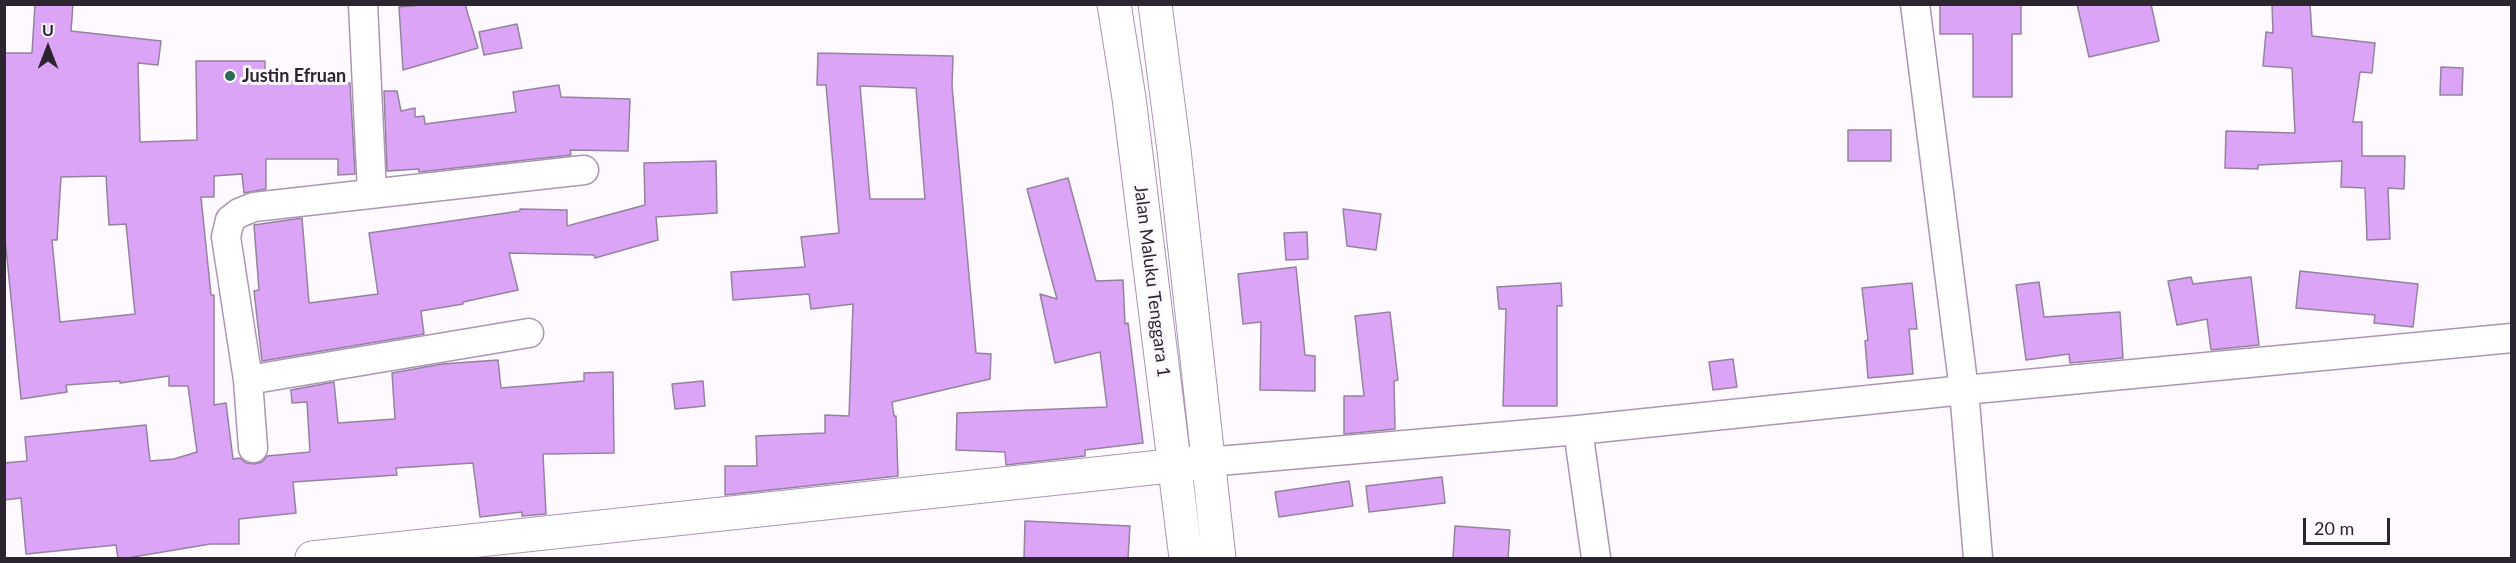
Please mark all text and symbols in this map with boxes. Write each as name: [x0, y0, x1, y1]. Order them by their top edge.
north arrow: [18, 18, 78, 78]
text: U: [42, 20, 54, 39]
place label: Justin Efruan: [242, 65, 346, 87]
marker: Justin Efruan: [223, 69, 237, 83]
street label: Jalan Maluku Tenggara 1: [1129, 184, 1175, 378]
scale bar: [2306, 506, 2393, 544]
text: 20 m: [2314, 517, 2354, 539]

